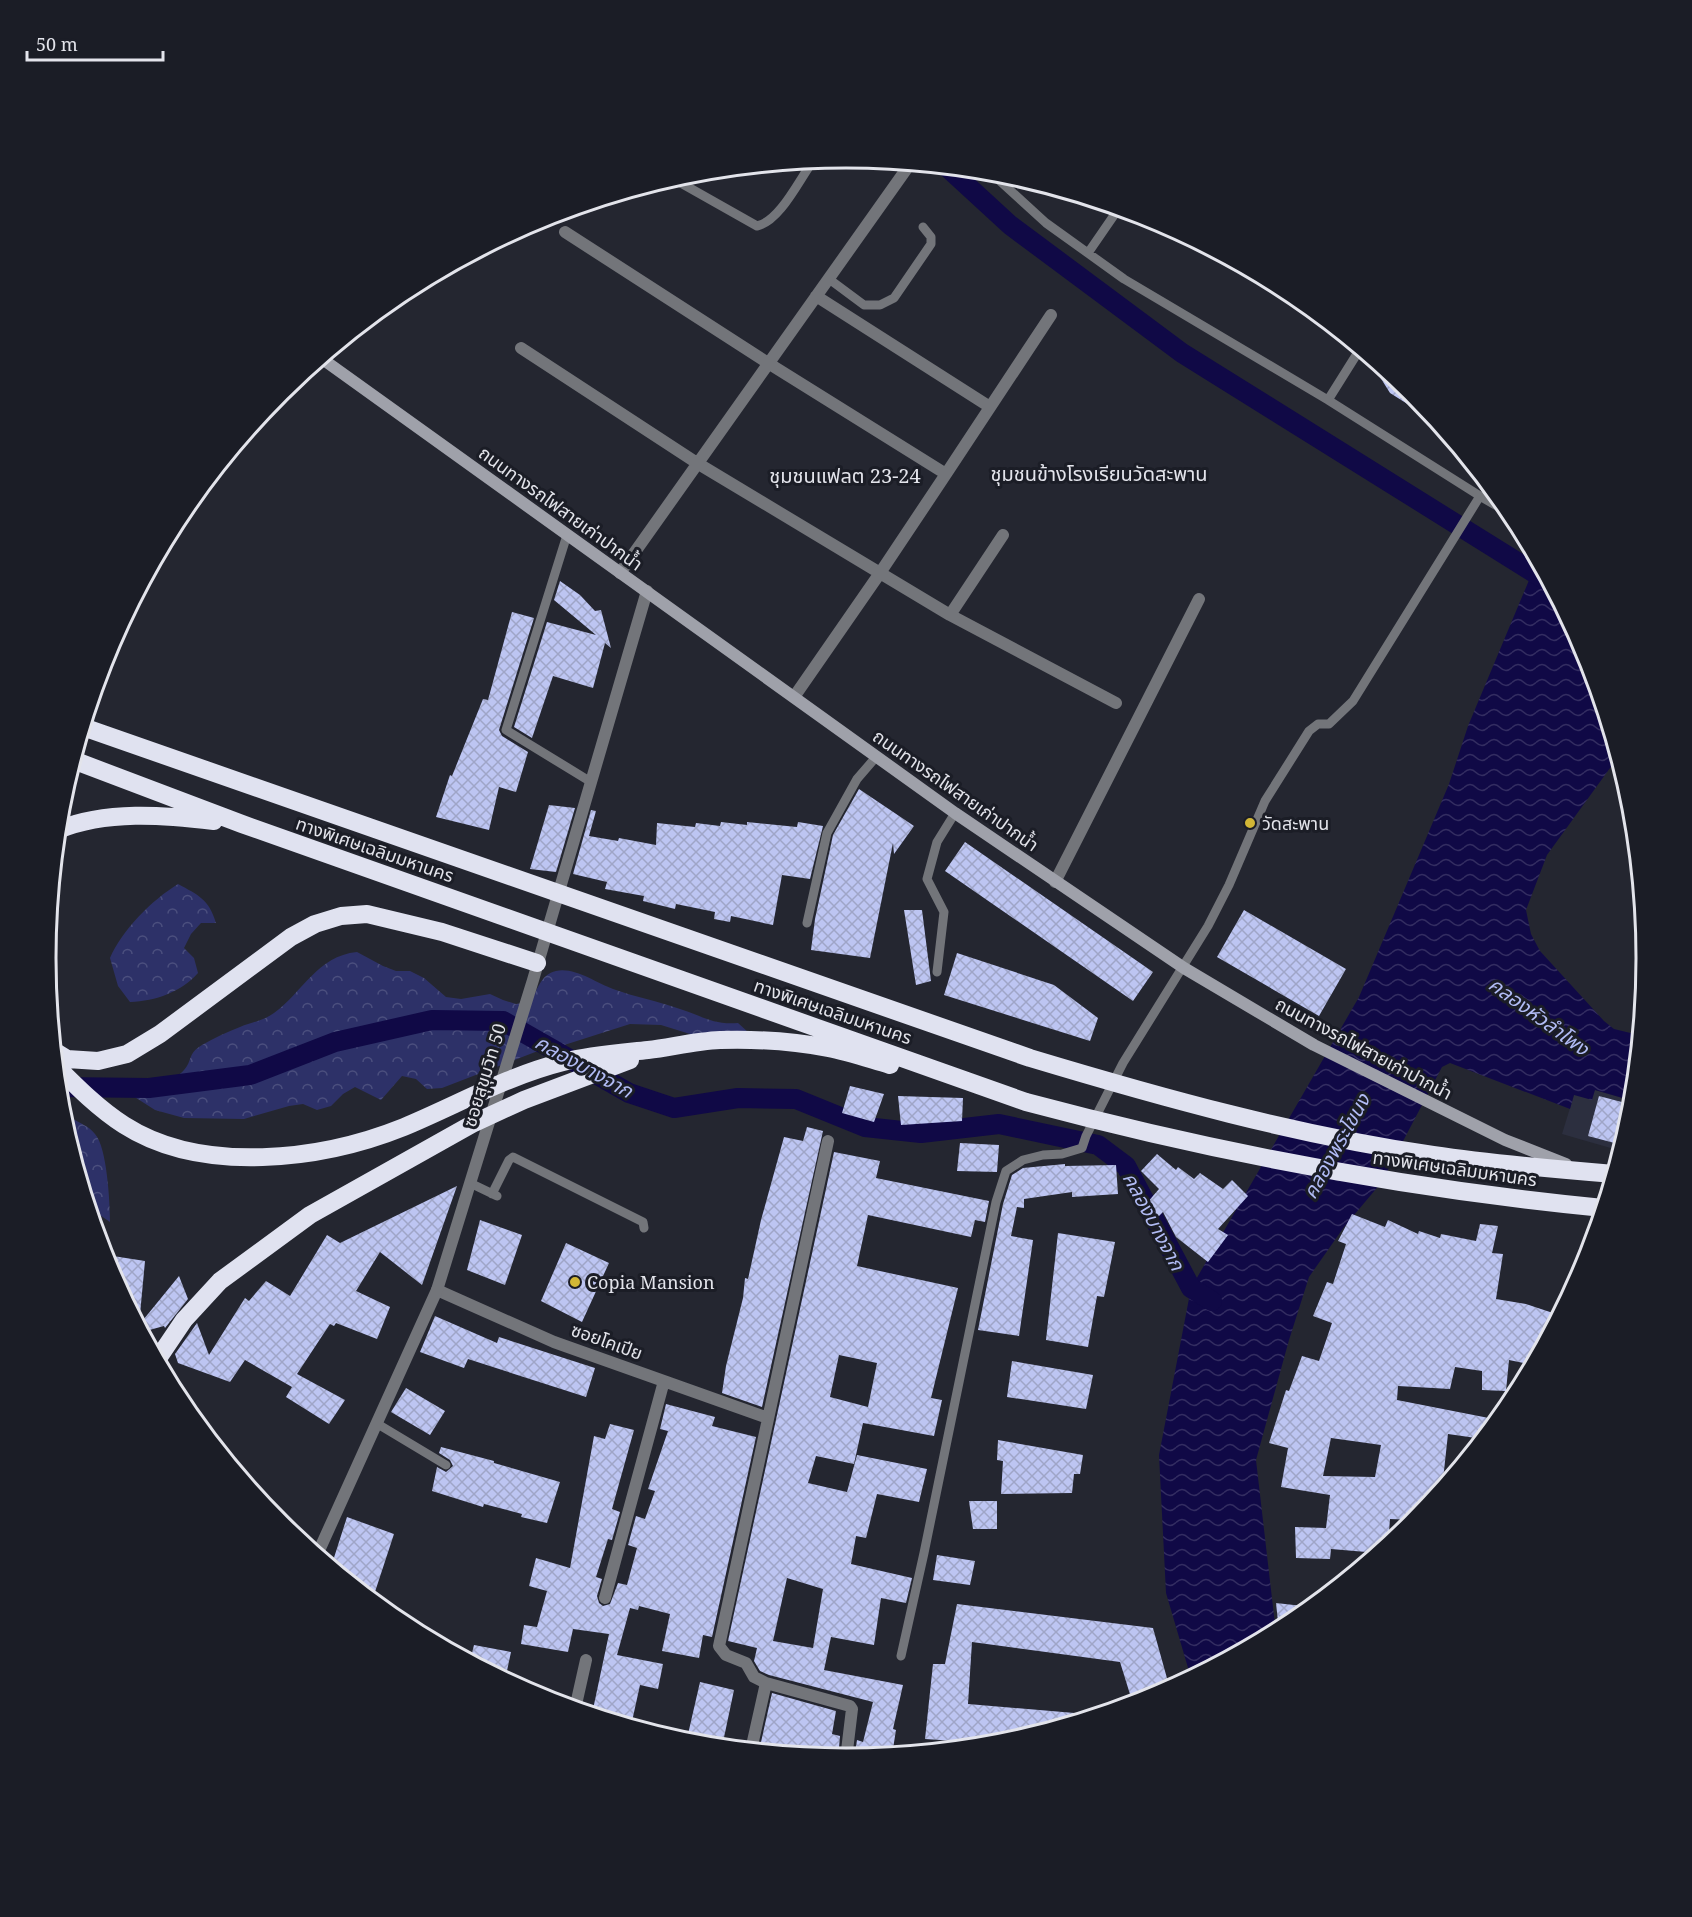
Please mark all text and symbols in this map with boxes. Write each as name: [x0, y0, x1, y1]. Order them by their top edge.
scale bar: [27, 24, 164, 62]
text: 50 m: [36, 32, 78, 56]
street label: ถนนทางรถไฟสายเก่าปากน้ำ: [474, 440, 648, 576]
district label: ชุมชนข้างโรงเรียนวัดสะพาน: [990, 460, 1208, 487]
district label: ชุมชนแฟลต 23-24: [769, 462, 921, 489]
street label: ถนนทางรถไฟสายเก่าปากน้ำ: [868, 724, 1044, 856]
street label: ทางพิเศษเฉลิมมหานคร: [293, 811, 457, 887]
place label: วัดสะพาน: [1262, 811, 1329, 835]
marker: วัดสะพาน: [1243, 816, 1257, 830]
water label: คลองหัวลำโพง: [1484, 971, 1595, 1062]
street label: ทางพิเศษเฉลิมมหานคร: [751, 973, 915, 1049]
street label: ถนนทางรถไฟสายเก่าปากน้ำ: [1271, 991, 1457, 1105]
street label: ซอยสุขุมวิท 50: [457, 1020, 511, 1130]
water label: คลองบางจาก: [530, 1028, 638, 1104]
water label: คลองพระโขนง: [1296, 1088, 1377, 1203]
street label: ทางพิเศษเฉลิมมหานคร: [1371, 1145, 1539, 1191]
water label: คลองบางจาก: [1117, 1167, 1192, 1276]
place label: Copia Mansion: [587, 1270, 715, 1294]
marker: Copia Mansion: [568, 1275, 582, 1289]
street label: ซอยโคเปีย: [568, 1317, 646, 1365]

